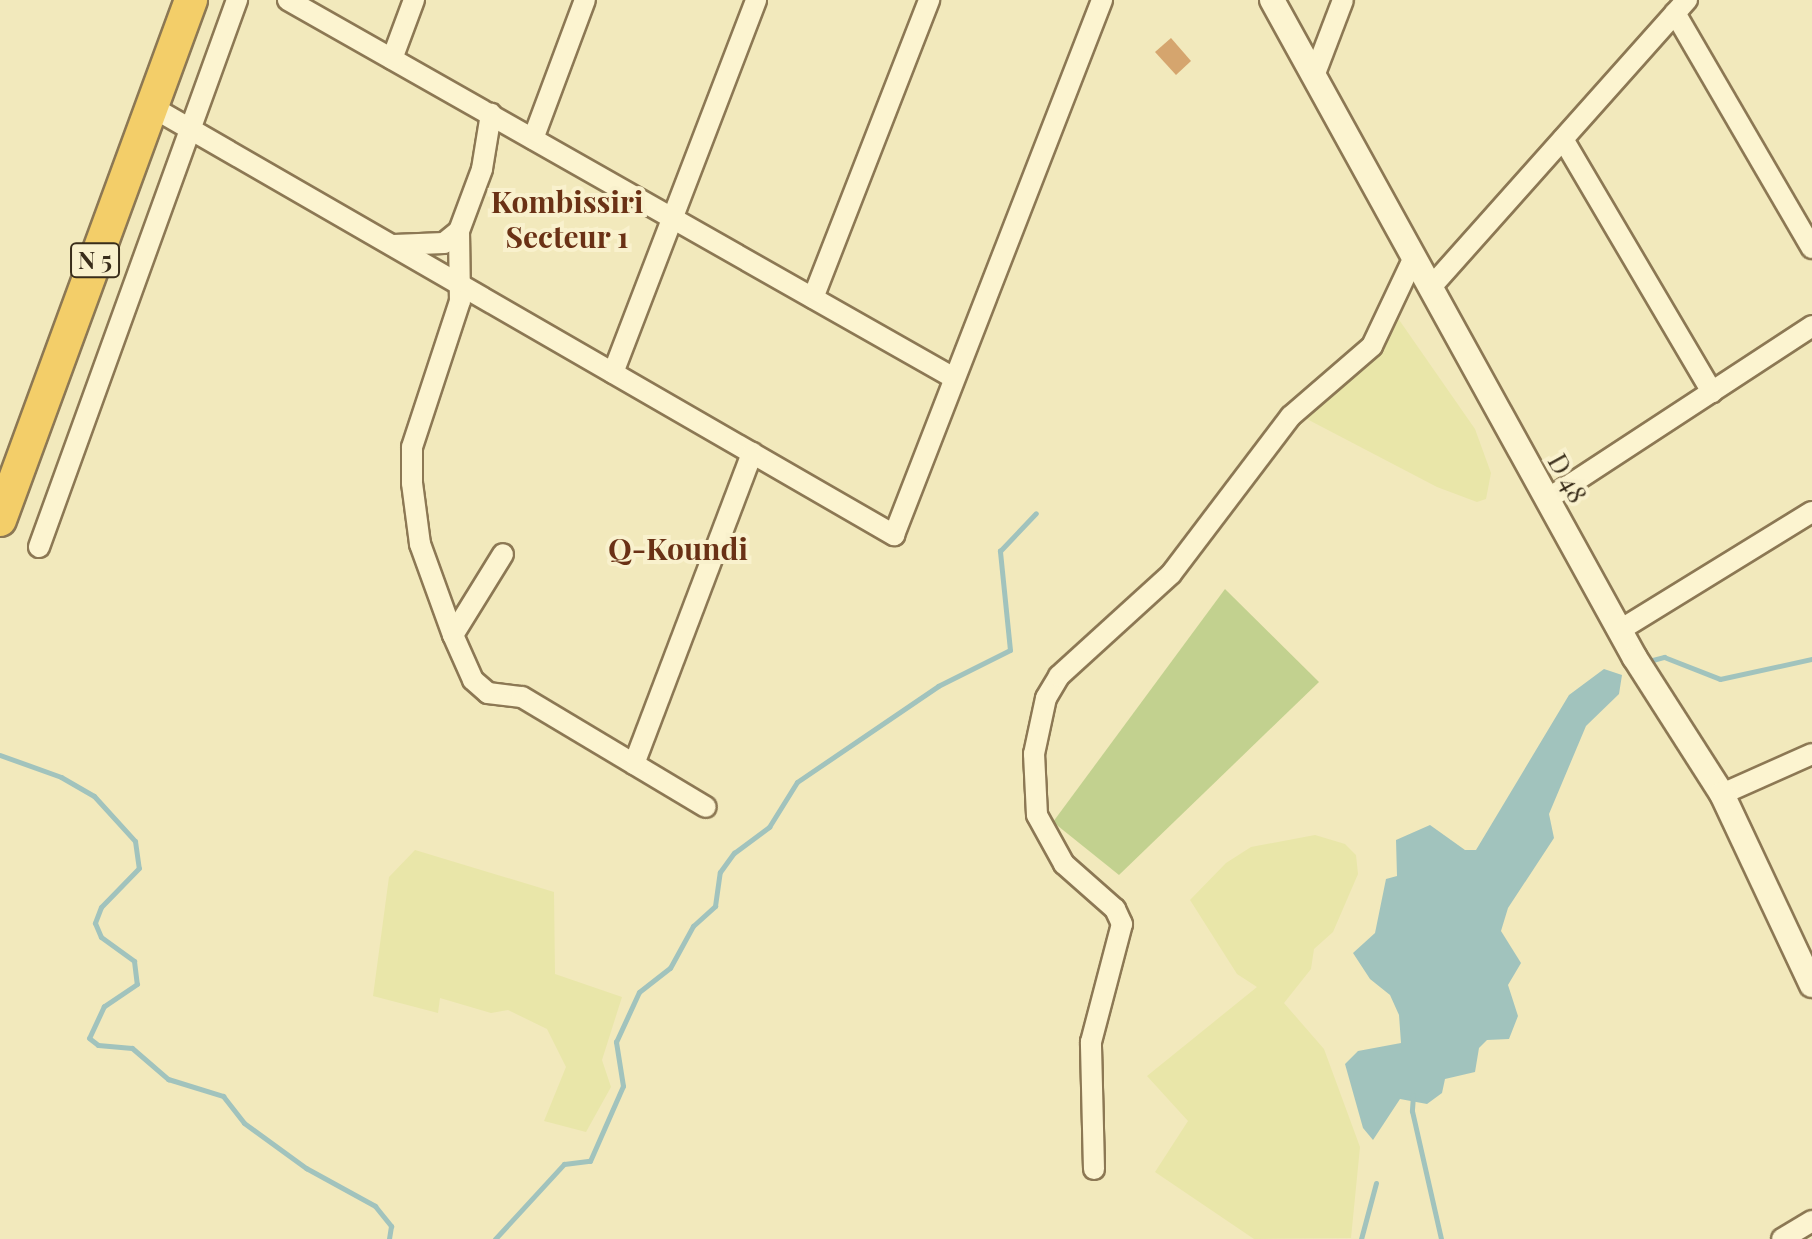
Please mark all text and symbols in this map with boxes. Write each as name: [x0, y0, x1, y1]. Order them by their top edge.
district label: Kombissiri Secteur 1: [491, 183, 643, 254]
road number: N 5: [69, 240, 121, 280]
street label: D 48: [1542, 448, 1594, 508]
district label: Q-Koundi: [608, 530, 748, 566]

